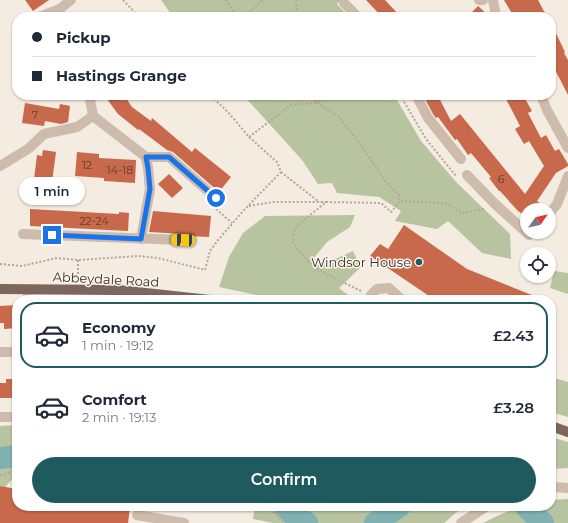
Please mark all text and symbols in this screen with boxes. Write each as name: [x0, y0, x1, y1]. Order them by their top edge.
text: Pickup: [56, 28, 111, 47]
text: Hastings Grange: [56, 66, 187, 85]
house number: 7: [32, 108, 38, 122]
house number: 12: [82, 158, 92, 172]
house number: 14-18: [107, 163, 133, 177]
house number: 6: [498, 172, 505, 186]
callout: 1 min: [19, 177, 85, 205]
text: 1 min: [35, 183, 69, 199]
route start: [207, 189, 225, 207]
north arrow: [520, 203, 556, 239]
map controls: [520, 203, 556, 283]
house number: 22-24: [79, 214, 110, 228]
route end: [43, 226, 61, 244]
car: [171, 234, 195, 246]
button: locate: [520, 247, 556, 283]
place label: Windsor House: [311, 254, 411, 270]
marker: Windsor House: [414, 257, 424, 267]
street label: Abbeydale Road: [52, 268, 160, 290]
icon: car: [34, 317, 70, 353]
text: Economy: [82, 318, 155, 337]
text: £2.43: [493, 326, 534, 345]
text: 1 min · 19:12: [82, 337, 154, 353]
icon: car: [34, 389, 70, 425]
text: Comfort: [82, 390, 147, 409]
text: £3.28: [493, 398, 534, 417]
text: 2 min · 19:13: [82, 409, 156, 425]
button: Confirm: [32, 457, 536, 503]

